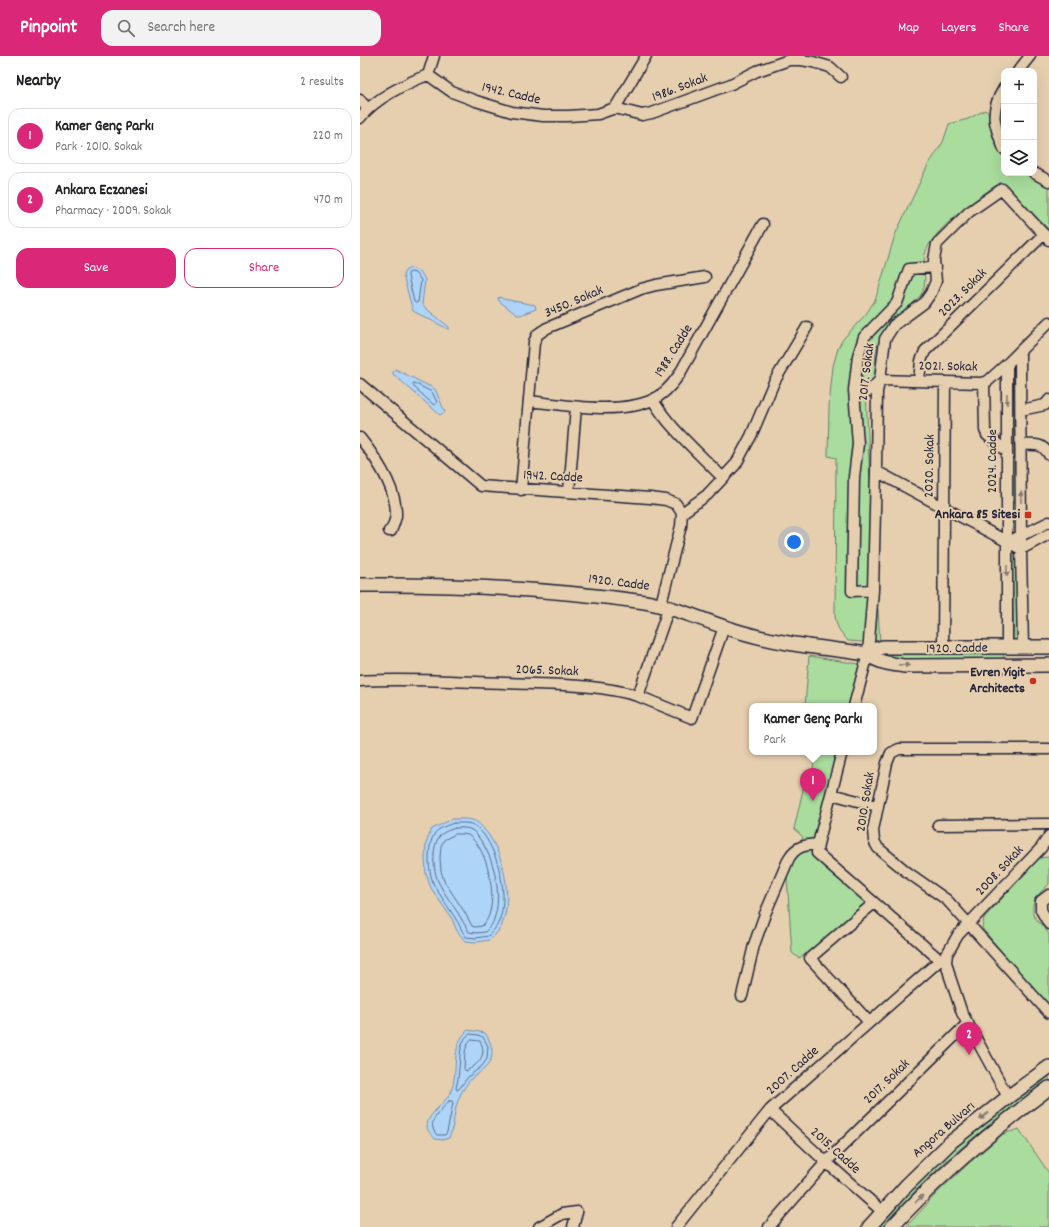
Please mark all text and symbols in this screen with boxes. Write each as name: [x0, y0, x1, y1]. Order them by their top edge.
search box: [101, 10, 381, 46]
text: Pinpoint: [20, 15, 77, 42]
icon: search: [115, 17, 137, 39]
text: Search here: [147, 17, 215, 39]
text: Map: [898, 18, 919, 38]
text: Layers: [941, 18, 976, 38]
text: Share: [998, 18, 1029, 38]
street label: 1986. Sokak: [649, 68, 711, 108]
map controls: [1001, 68, 1037, 176]
button: +: [1001, 68, 1037, 104]
text: Nearby: [16, 70, 60, 94]
text: 2 results: [300, 73, 344, 92]
street label: 1942. Cadde: [480, 78, 542, 110]
button: −: [1001, 104, 1037, 140]
text: Kamer Genç Parkı: [55, 116, 154, 138]
text: 1: [29, 127, 31, 146]
text: 220 m: [313, 127, 343, 146]
text: Park · 2010. Sokak: [55, 138, 142, 157]
button: layers: [1001, 140, 1037, 176]
text: Ankara Eczanesi: [55, 180, 148, 202]
text: 2: [27, 191, 33, 210]
text: 470 m: [314, 191, 343, 210]
text: Pharmacy · 2009. Sokak: [55, 202, 171, 221]
button: Save: [16, 248, 176, 288]
button: Share: [184, 248, 344, 288]
street label: 2023. Sokak: [934, 264, 992, 322]
street label: 3450. Sokak: [541, 281, 607, 323]
street label: 1988. Cadde: [650, 321, 698, 381]
street label: 2017. Sokak: [854, 342, 881, 402]
street label: 2021. Sokak: [918, 356, 978, 378]
one-way arrow: [1004, 393, 1010, 406]
street label: 2024. Cadde: [983, 429, 1003, 493]
street label: 2020. Sokak: [919, 434, 941, 498]
street label: 1942. Cadde: [523, 465, 583, 489]
one-way arrow: [1018, 490, 1024, 503]
place label: Ankara 85 Sitesi: [935, 505, 1020, 525]
marker: Ankara 85 Sitesi: [1023, 510, 1033, 520]
your location: [784, 532, 804, 552]
one-way arrow: [1004, 565, 1010, 578]
street label: 1920. Cadde: [587, 569, 651, 597]
street label: 1920. Cadde: [926, 638, 988, 660]
street label: 2065. Sokak: [515, 660, 579, 682]
one-way arrow: [898, 662, 910, 669]
place label: Evren Yigit Architects: [970, 663, 1026, 699]
marker: Evren Yigit Architects: [1028, 676, 1038, 686]
popup: [749, 703, 877, 755]
text: Kamer Genç Parkı: [764, 709, 862, 731]
text: Park: [764, 731, 786, 750]
pin: 1: [800, 768, 826, 801]
street label: 2010. Sokak: [851, 770, 881, 833]
street label: 2008. Sokak: [971, 841, 1029, 901]
pin: 2: [956, 1022, 982, 1055]
street label: 2007. Cadde: [762, 1042, 824, 1100]
street label: 2017. Sokak: [859, 1054, 915, 1109]
street label: Angora Bulvarı: [908, 1097, 980, 1163]
one-way arrow: [979, 1111, 990, 1120]
street label: 2015. Cadde: [805, 1123, 865, 1179]
one-way arrow: [914, 1194, 924, 1203]

